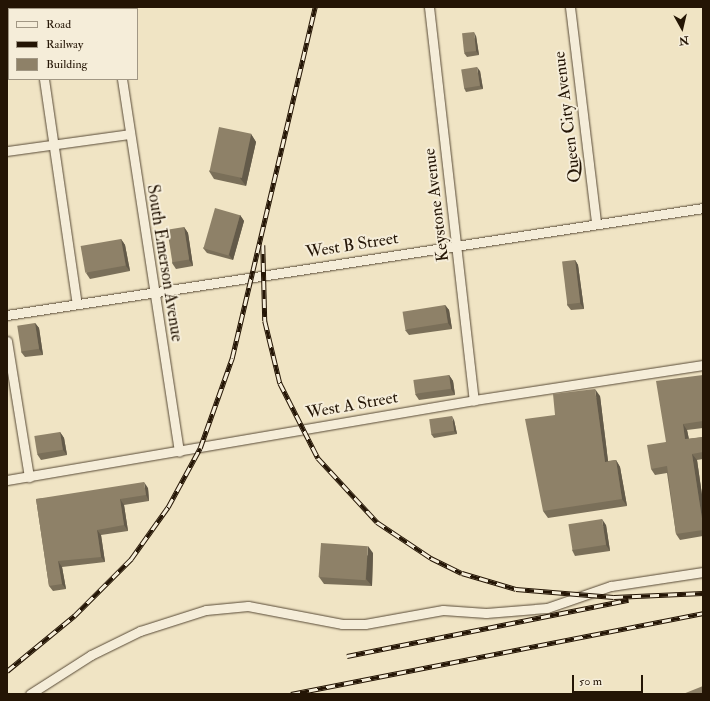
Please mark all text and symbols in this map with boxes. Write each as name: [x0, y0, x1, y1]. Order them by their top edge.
legend: [8, 8, 138, 80]
north arrow: [662, 8, 702, 48]
text: Road: [46, 17, 71, 32]
text: N: [678, 33, 690, 48]
text: Railway: [46, 37, 83, 52]
street label: Queen City Avenue: [549, 50, 585, 184]
text: Building: [46, 57, 87, 72]
street label: Keystone Avenue: [419, 147, 453, 263]
street label: South Emerson Avenue: [143, 183, 187, 343]
street label: West B Street: [304, 228, 400, 262]
street label: West A Street: [304, 387, 400, 423]
scale bar: [574, 667, 645, 693]
text: 50 m: [579, 674, 602, 689]

